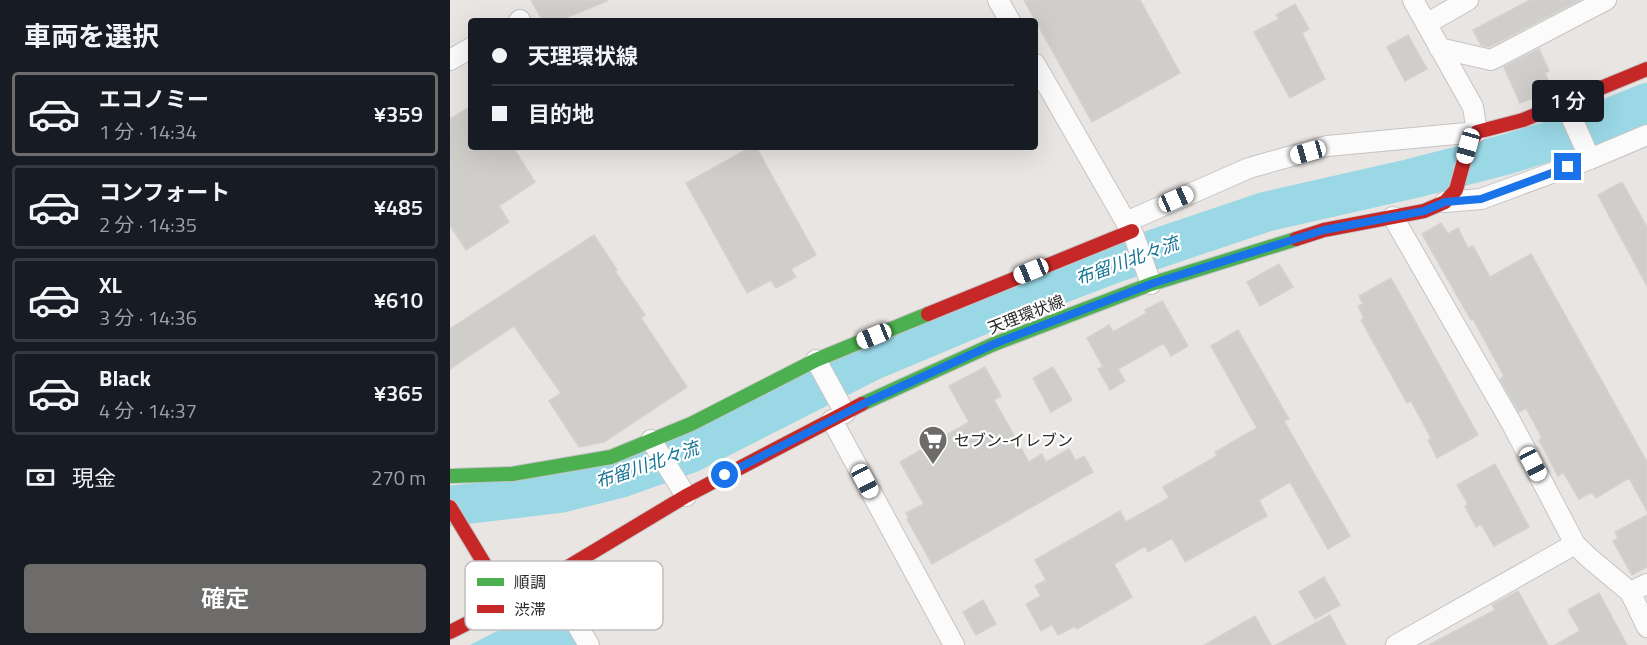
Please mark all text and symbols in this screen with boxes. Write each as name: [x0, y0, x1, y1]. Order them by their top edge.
text: 車両を選択: [24, 15, 159, 56]
text: 天理環状線: [528, 39, 638, 73]
callout: 1 分: [1532, 80, 1604, 122]
text: エコノミー: [99, 82, 209, 116]
text: 1 分: [1550, 85, 1586, 116]
icon: car: [27, 87, 81, 141]
text: ¥359: [374, 97, 423, 131]
text: 目的地: [528, 97, 594, 131]
text: 1 分 · 14:34: [99, 116, 197, 147]
car: [1454, 126, 1482, 166]
car: [1288, 138, 1328, 166]
route end: [1554, 153, 1581, 180]
text: コンフォート: [99, 175, 230, 209]
icon: car: [27, 180, 81, 234]
car: [1156, 183, 1196, 215]
text: ¥485: [374, 190, 423, 224]
text: 2 分 · 14:35: [99, 209, 197, 240]
water label: 布留川北々流: [1071, 228, 1185, 292]
car: [1011, 256, 1051, 286]
text: XL: [99, 268, 122, 302]
icon: car: [27, 273, 81, 327]
text: ¥610: [374, 283, 423, 317]
street label: 天理環状線: [984, 288, 1068, 340]
text: 3 分 · 14:36: [99, 302, 197, 333]
car: [854, 321, 894, 351]
text: Black: [99, 361, 151, 395]
icon: car: [27, 366, 81, 420]
text: ¥365: [374, 376, 423, 410]
text: 4 分 · 14:37: [99, 395, 197, 426]
supermarket icon: セブン-イレブン: [917, 424, 949, 466]
place label: セブン-イレブン: [954, 428, 1073, 452]
water label: 布留川北々流: [591, 433, 705, 495]
car: [1517, 444, 1549, 484]
icon: cash: [24, 461, 57, 494]
text: 現金: [72, 461, 116, 495]
route start: [711, 461, 738, 488]
car: [849, 461, 881, 501]
text: 270 m: [371, 462, 426, 493]
legend: [465, 561, 663, 630]
button: 確定: [24, 564, 426, 633]
text: 順調: [514, 570, 546, 594]
text: 渋滞: [514, 597, 546, 621]

